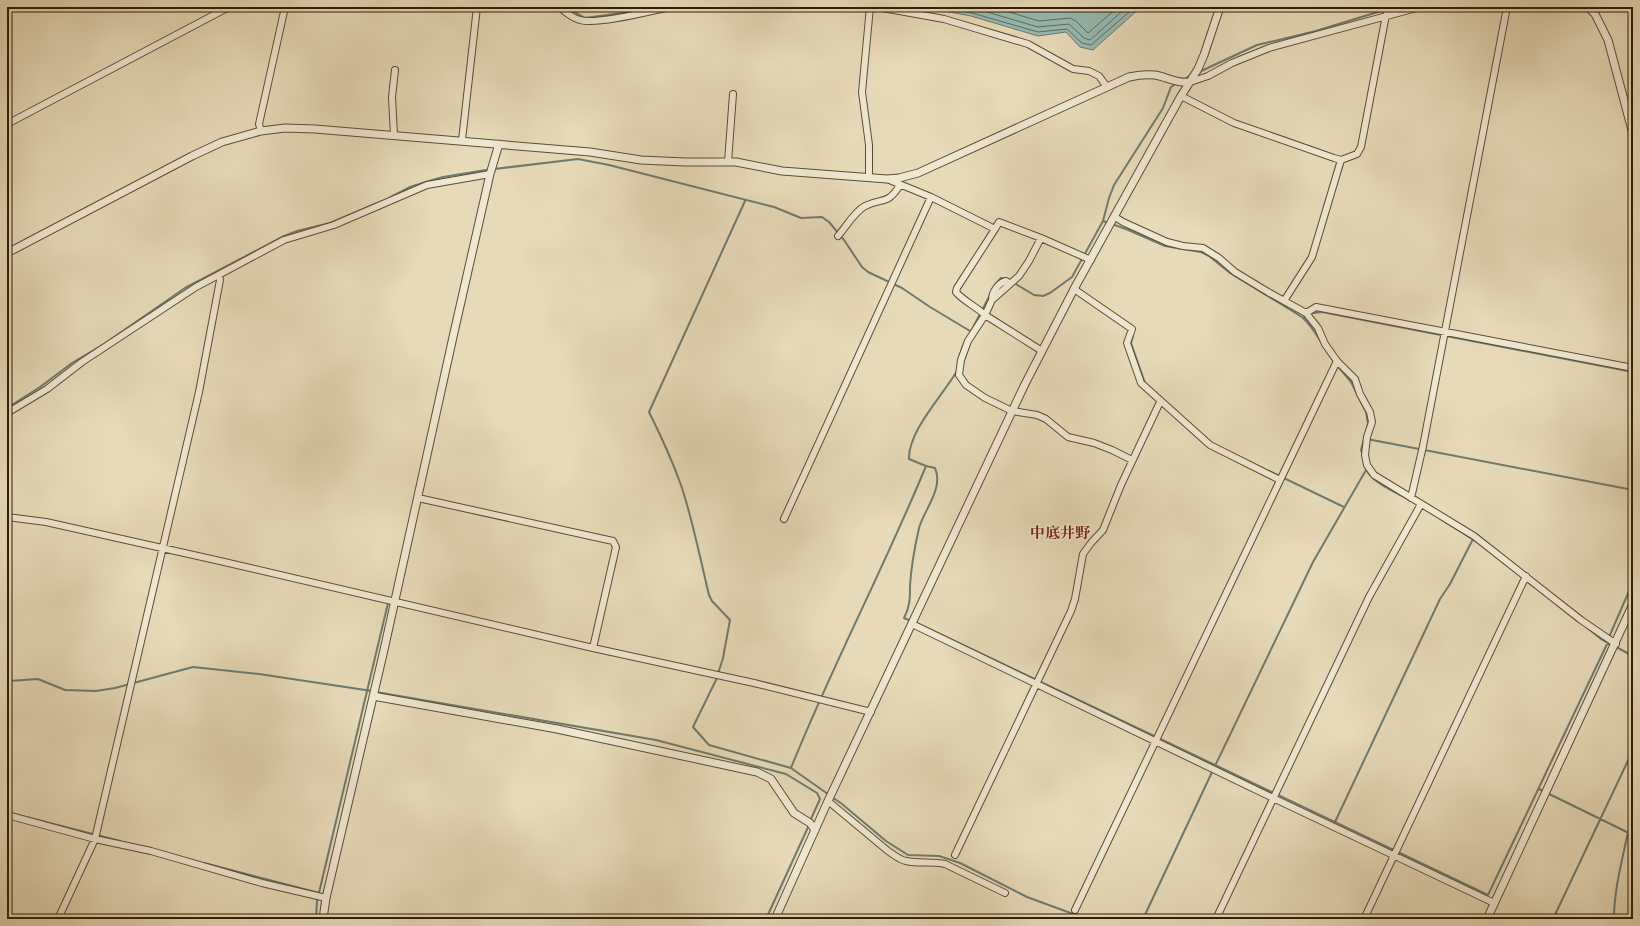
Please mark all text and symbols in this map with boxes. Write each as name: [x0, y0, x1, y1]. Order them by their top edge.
district label: 中底井野: [1030, 524, 1091, 543]

